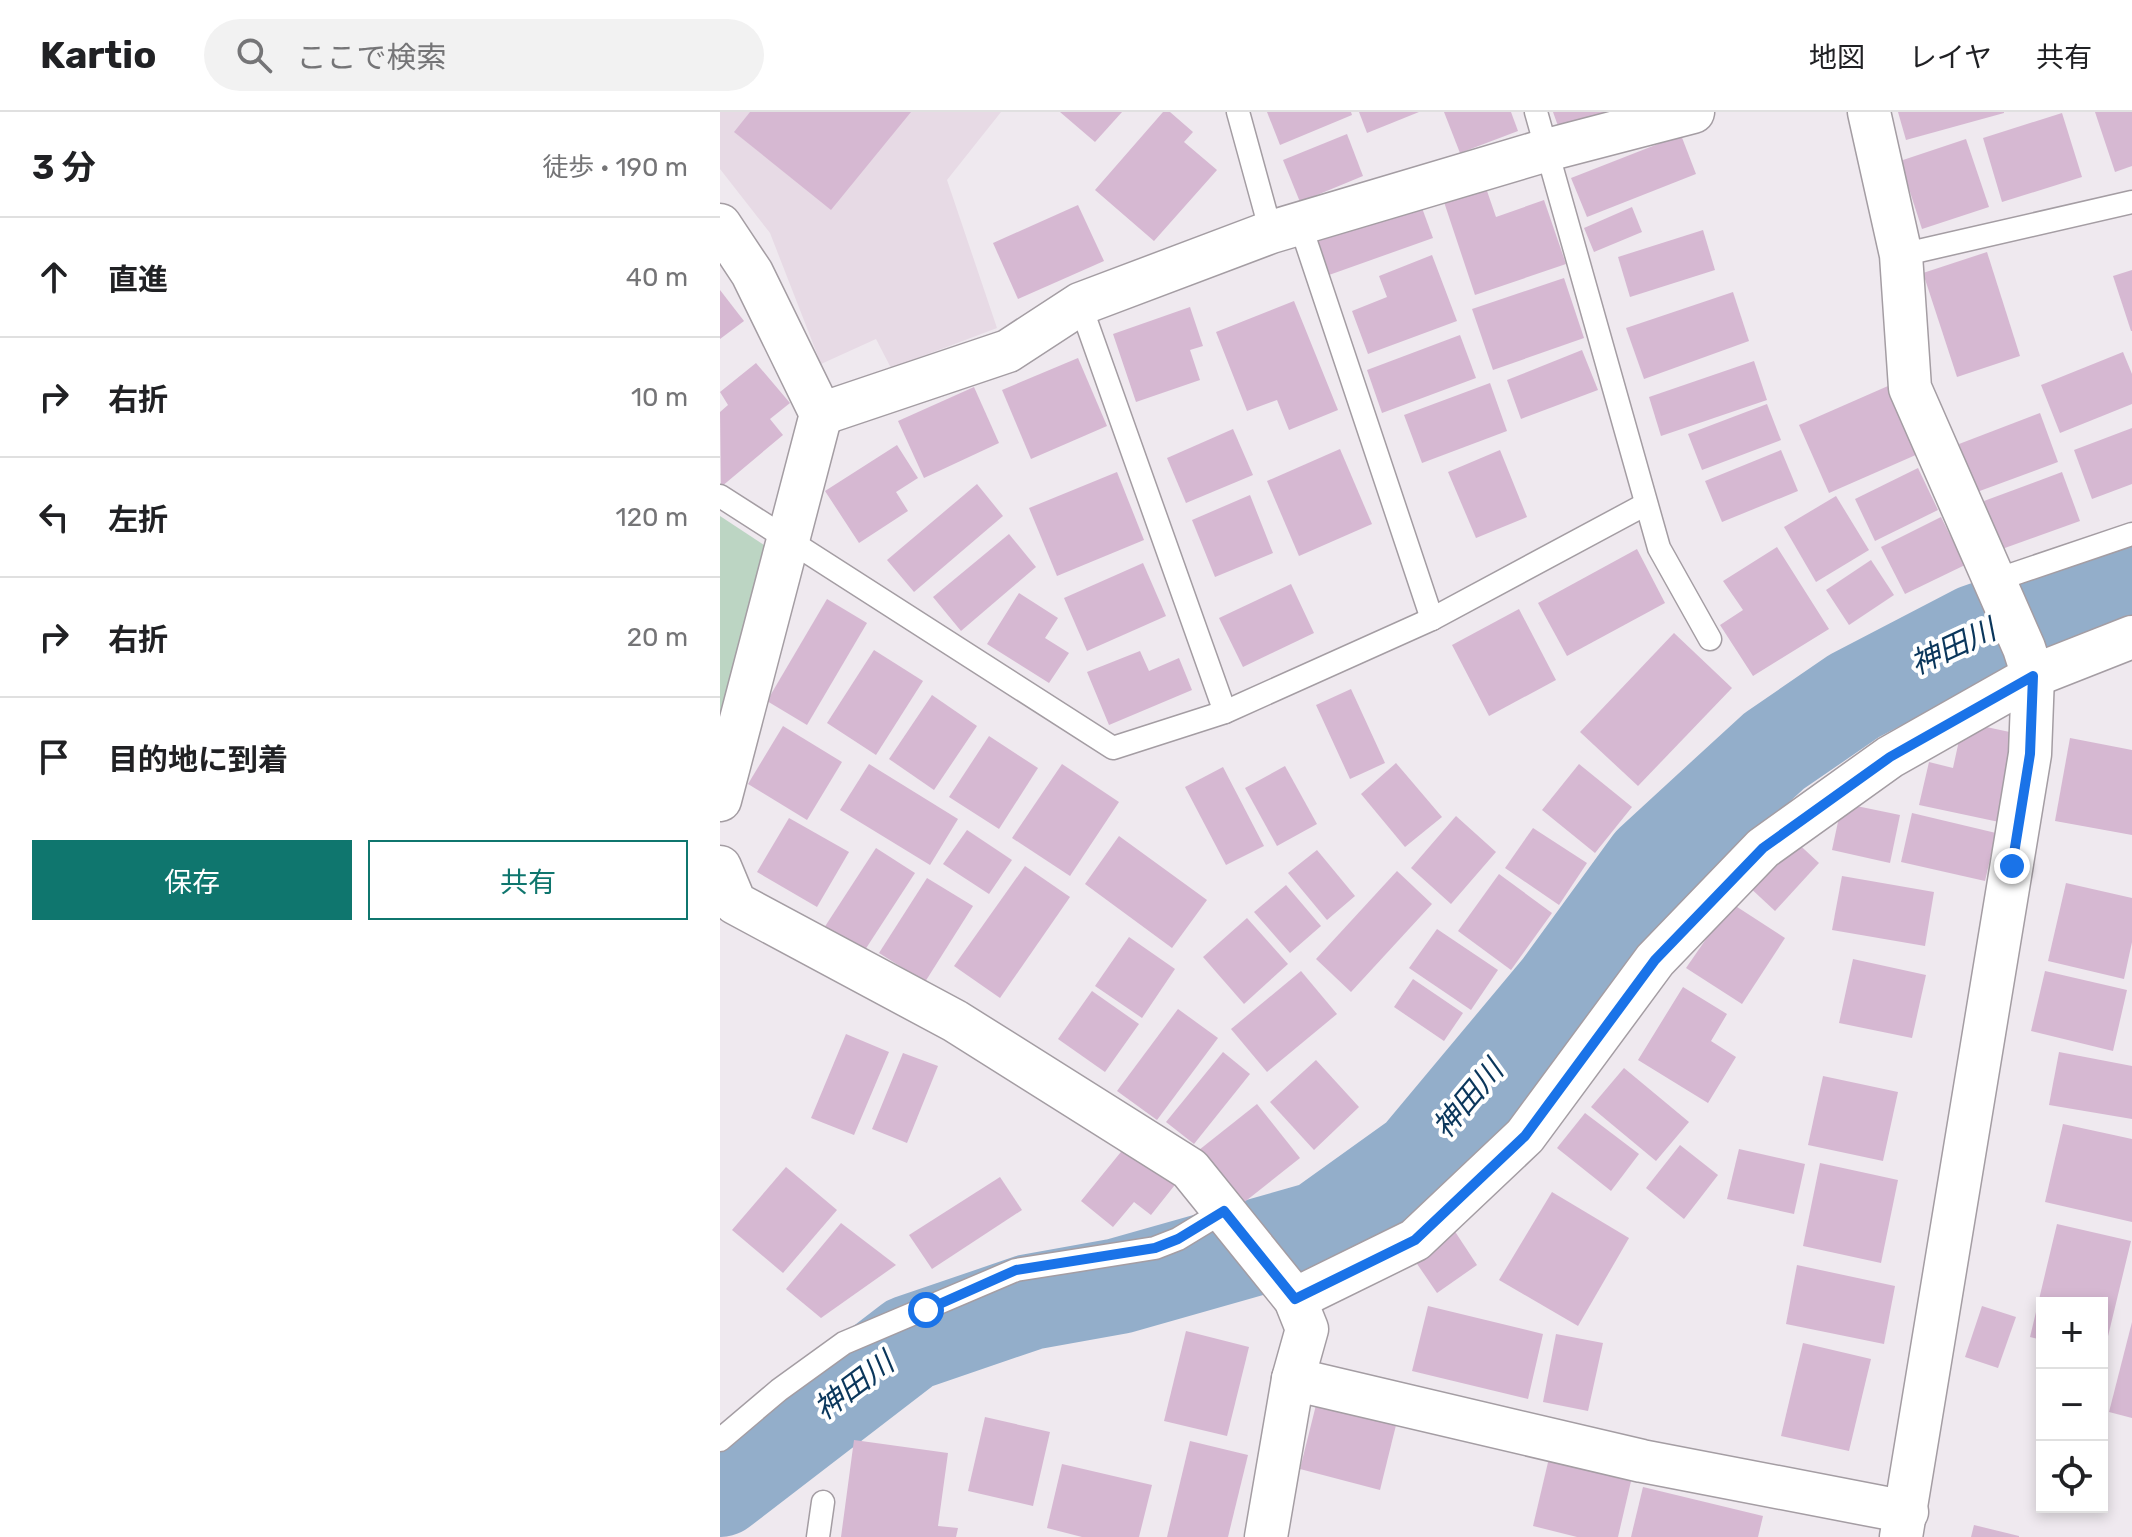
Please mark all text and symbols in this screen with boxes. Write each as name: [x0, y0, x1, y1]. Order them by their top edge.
search box: [204, 19, 764, 91]
text: Kartio: [40, 32, 156, 78]
icon: search: [232, 33, 276, 77]
text: ここで検索: [296, 40, 446, 76]
text: 地図: [1809, 41, 1865, 74]
text: レイヤ: [1909, 41, 1992, 74]
text: 共有: [2036, 41, 2092, 74]
text: 3 分: [32, 147, 96, 188]
text: 徒歩 · 190 m: [542, 152, 688, 183]
icon: ahead: [32, 255, 76, 299]
text: 直進: [108, 262, 168, 298]
text: 40 m: [626, 262, 688, 293]
icon: right: [32, 375, 76, 419]
text: 右折: [108, 382, 168, 418]
text: 10 m: [631, 382, 688, 413]
icon: left: [32, 495, 76, 539]
text: 左折: [108, 502, 168, 538]
text: 120 m: [616, 502, 688, 533]
water label: 神田川: [1905, 610, 2004, 682]
icon: right: [32, 615, 76, 659]
text: 右折: [108, 622, 168, 658]
text: 20 m: [627, 622, 688, 653]
icon: arrive: [32, 735, 76, 779]
text: 目的地に到着: [108, 742, 288, 778]
button: 保存: [32, 840, 352, 920]
button: 共有: [368, 840, 688, 920]
route end: [1994, 848, 2030, 884]
water label: 神田川: [1425, 1051, 1513, 1145]
route start: [908, 1292, 944, 1328]
map controls: [2036, 1297, 2108, 1513]
button: +: [2036, 1297, 2108, 1369]
water label: 神田川: [807, 1343, 903, 1427]
button: −: [2036, 1369, 2108, 1441]
button: locate: [2036, 1441, 2108, 1513]

